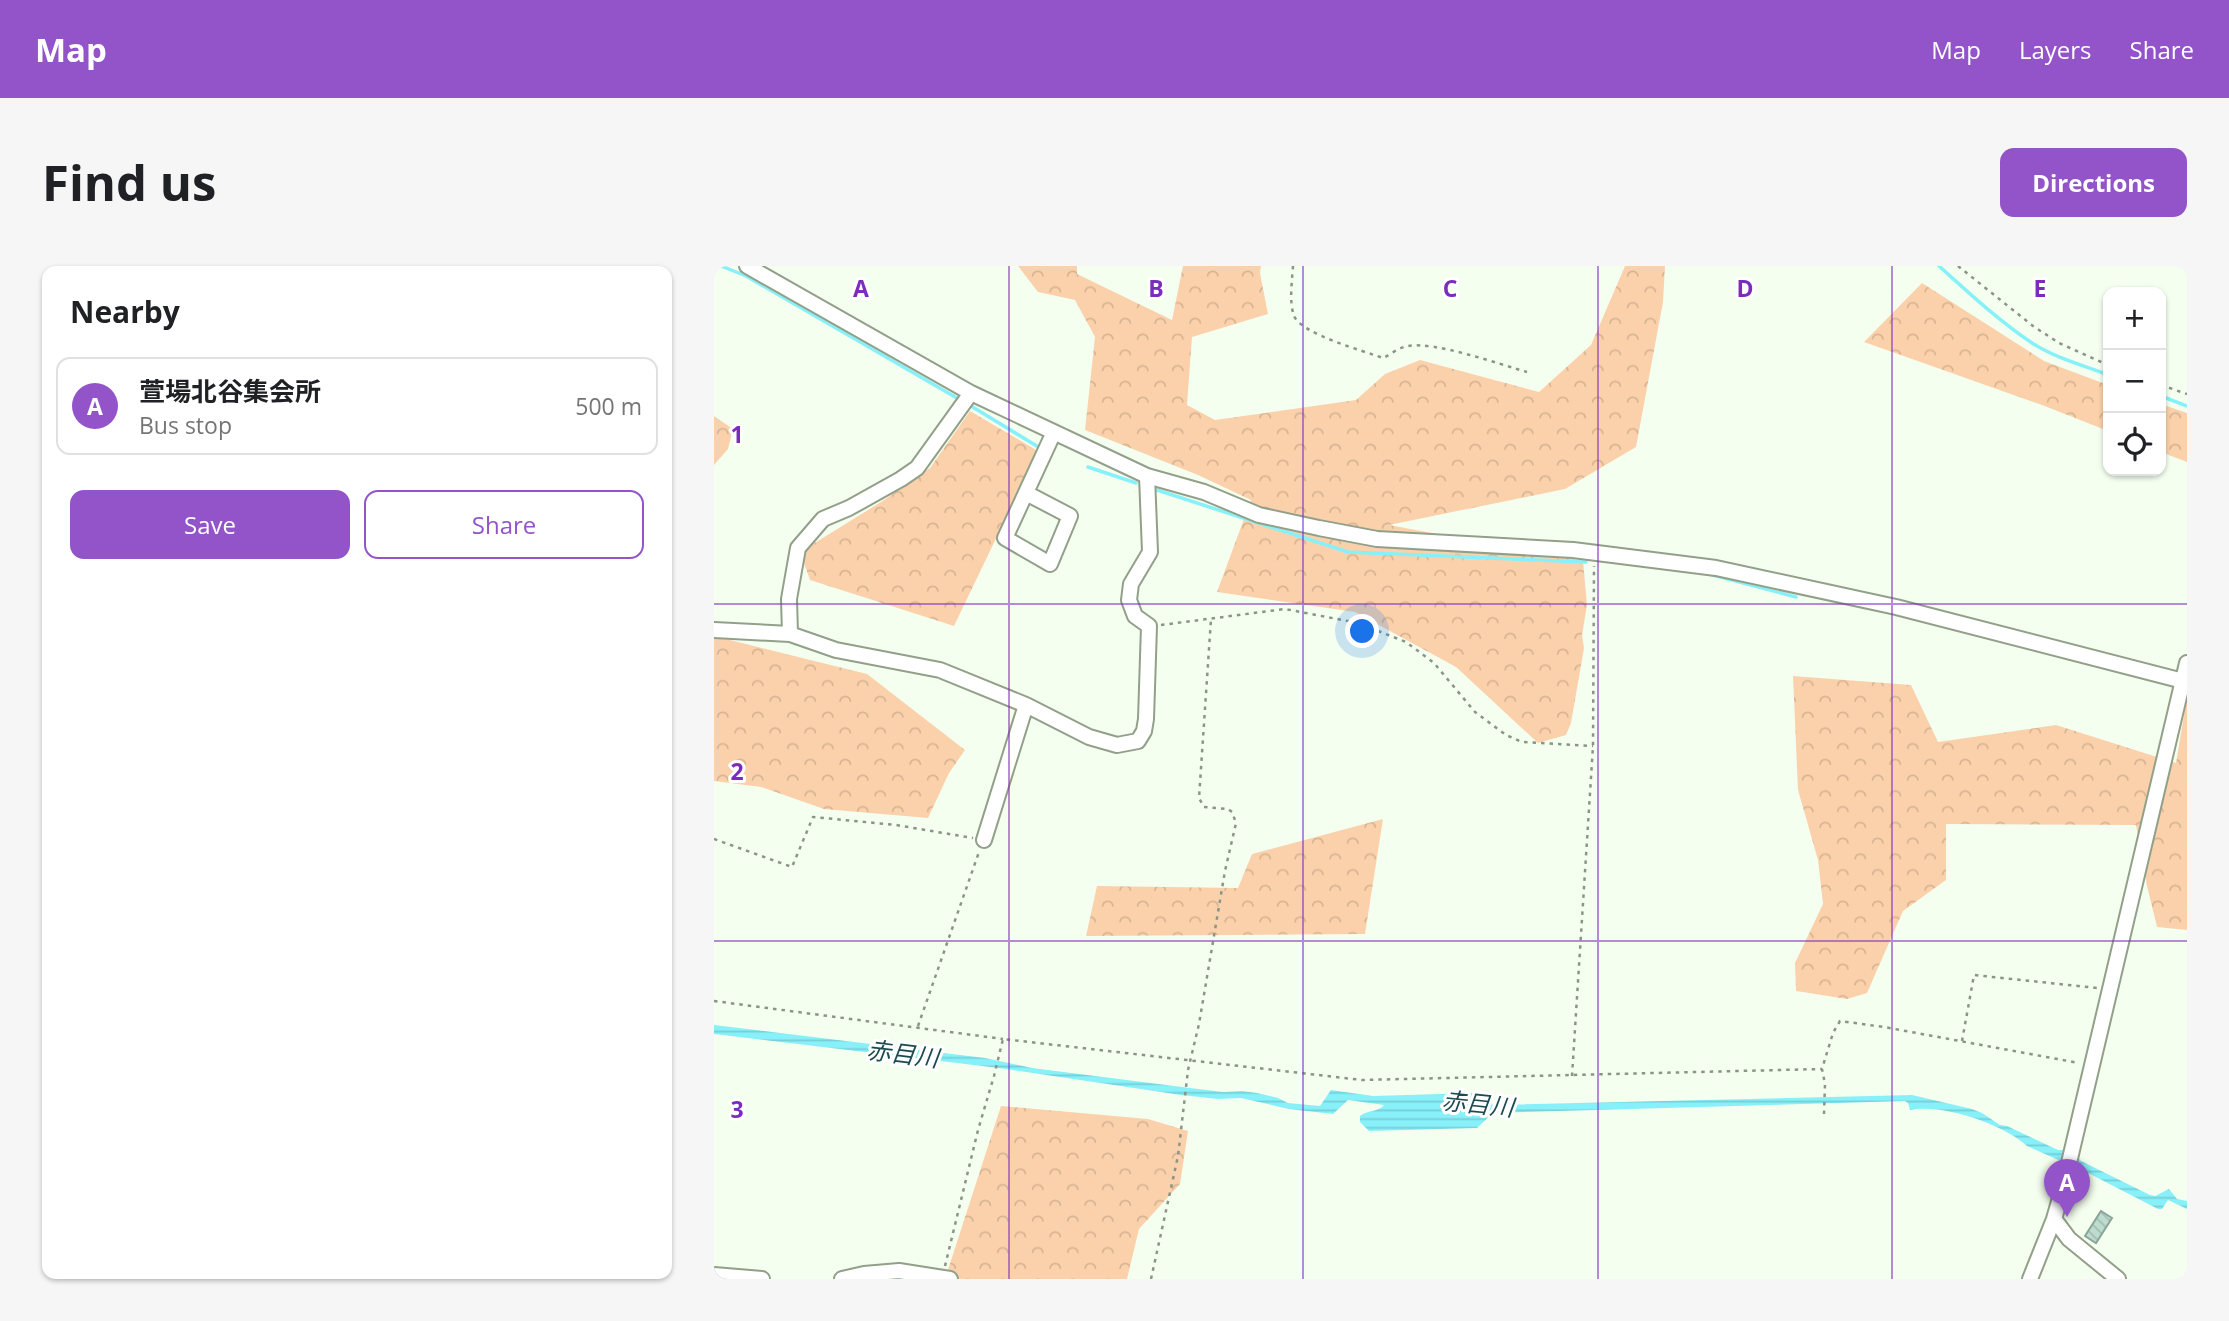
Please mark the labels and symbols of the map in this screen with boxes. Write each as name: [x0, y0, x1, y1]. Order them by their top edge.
text: A: [853, 272, 869, 304]
text: B: [1148, 272, 1164, 304]
text: C: [1443, 272, 1457, 304]
text: D: [1736, 272, 1754, 304]
text: E: [2034, 272, 2046, 304]
text: 1: [730, 418, 744, 450]
your location: [1345, 614, 1379, 648]
text: 2: [730, 755, 744, 787]
water label: 赤目川: [865, 1032, 944, 1074]
water label: 赤目川: [1440, 1083, 1519, 1123]
text: 3: [730, 1093, 744, 1125]
pin: A: [2044, 1159, 2090, 1217]

